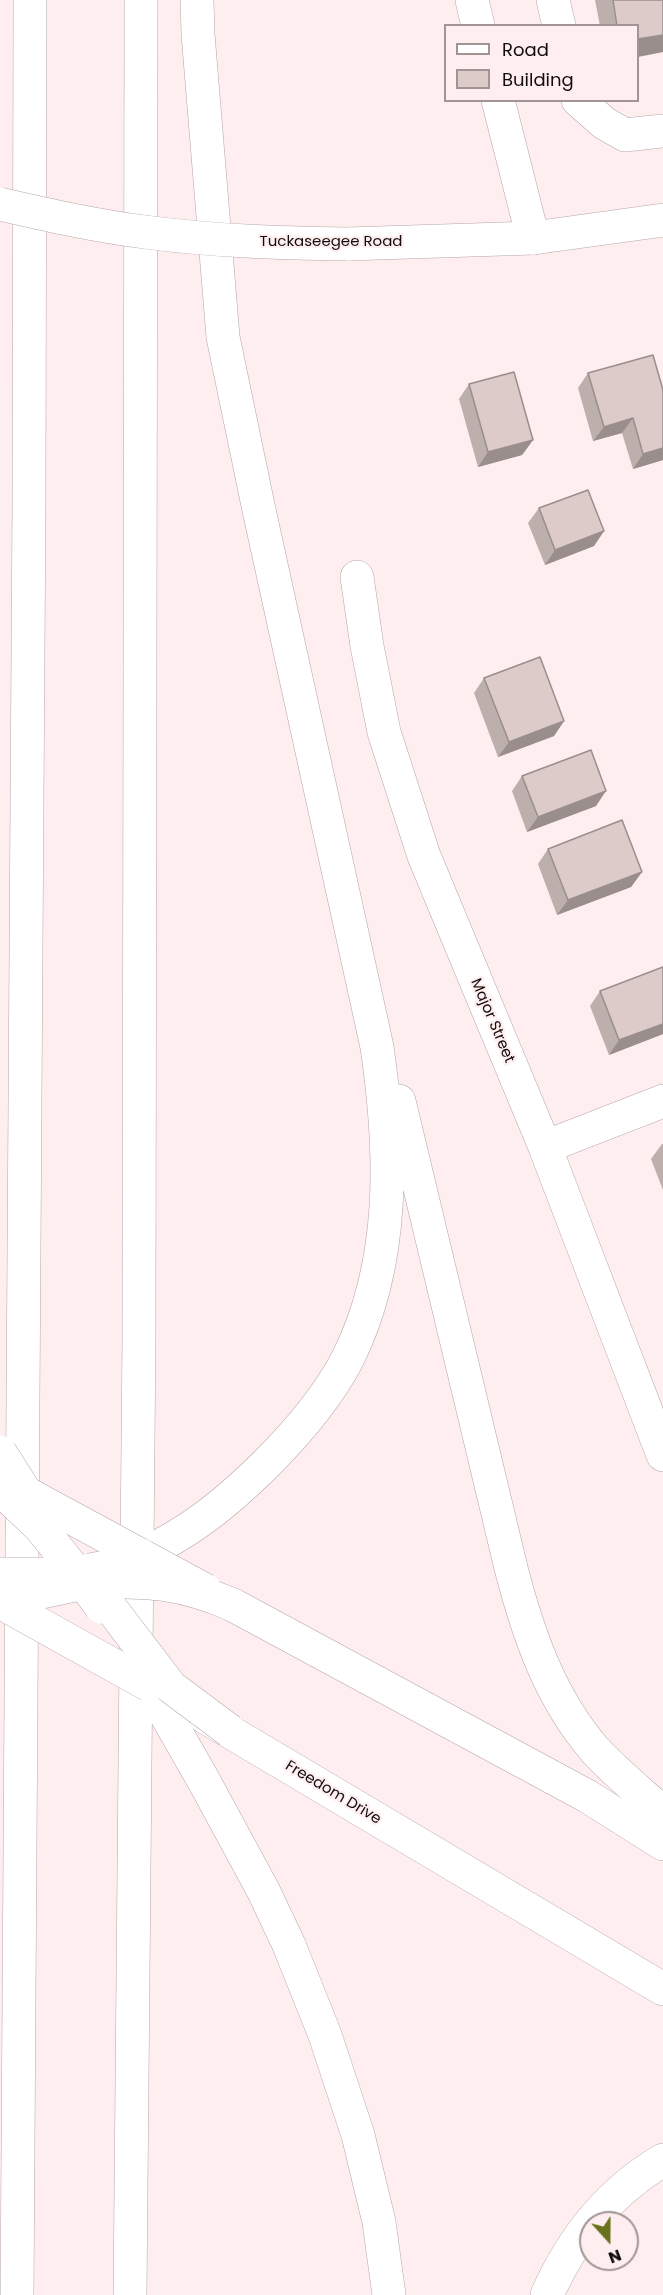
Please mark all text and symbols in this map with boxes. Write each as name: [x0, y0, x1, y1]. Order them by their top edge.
legend: [444, 24, 639, 102]
text: Road: [502, 37, 549, 62]
text: Building: [502, 67, 574, 92]
street label: Tuckaseegee Road: [260, 233, 402, 251]
street label: Major Street: [466, 976, 518, 1066]
street label: Freedom Drive: [282, 1757, 384, 1829]
north arrow: [579, 2211, 639, 2271]
text: N: [605, 2244, 625, 2269]

